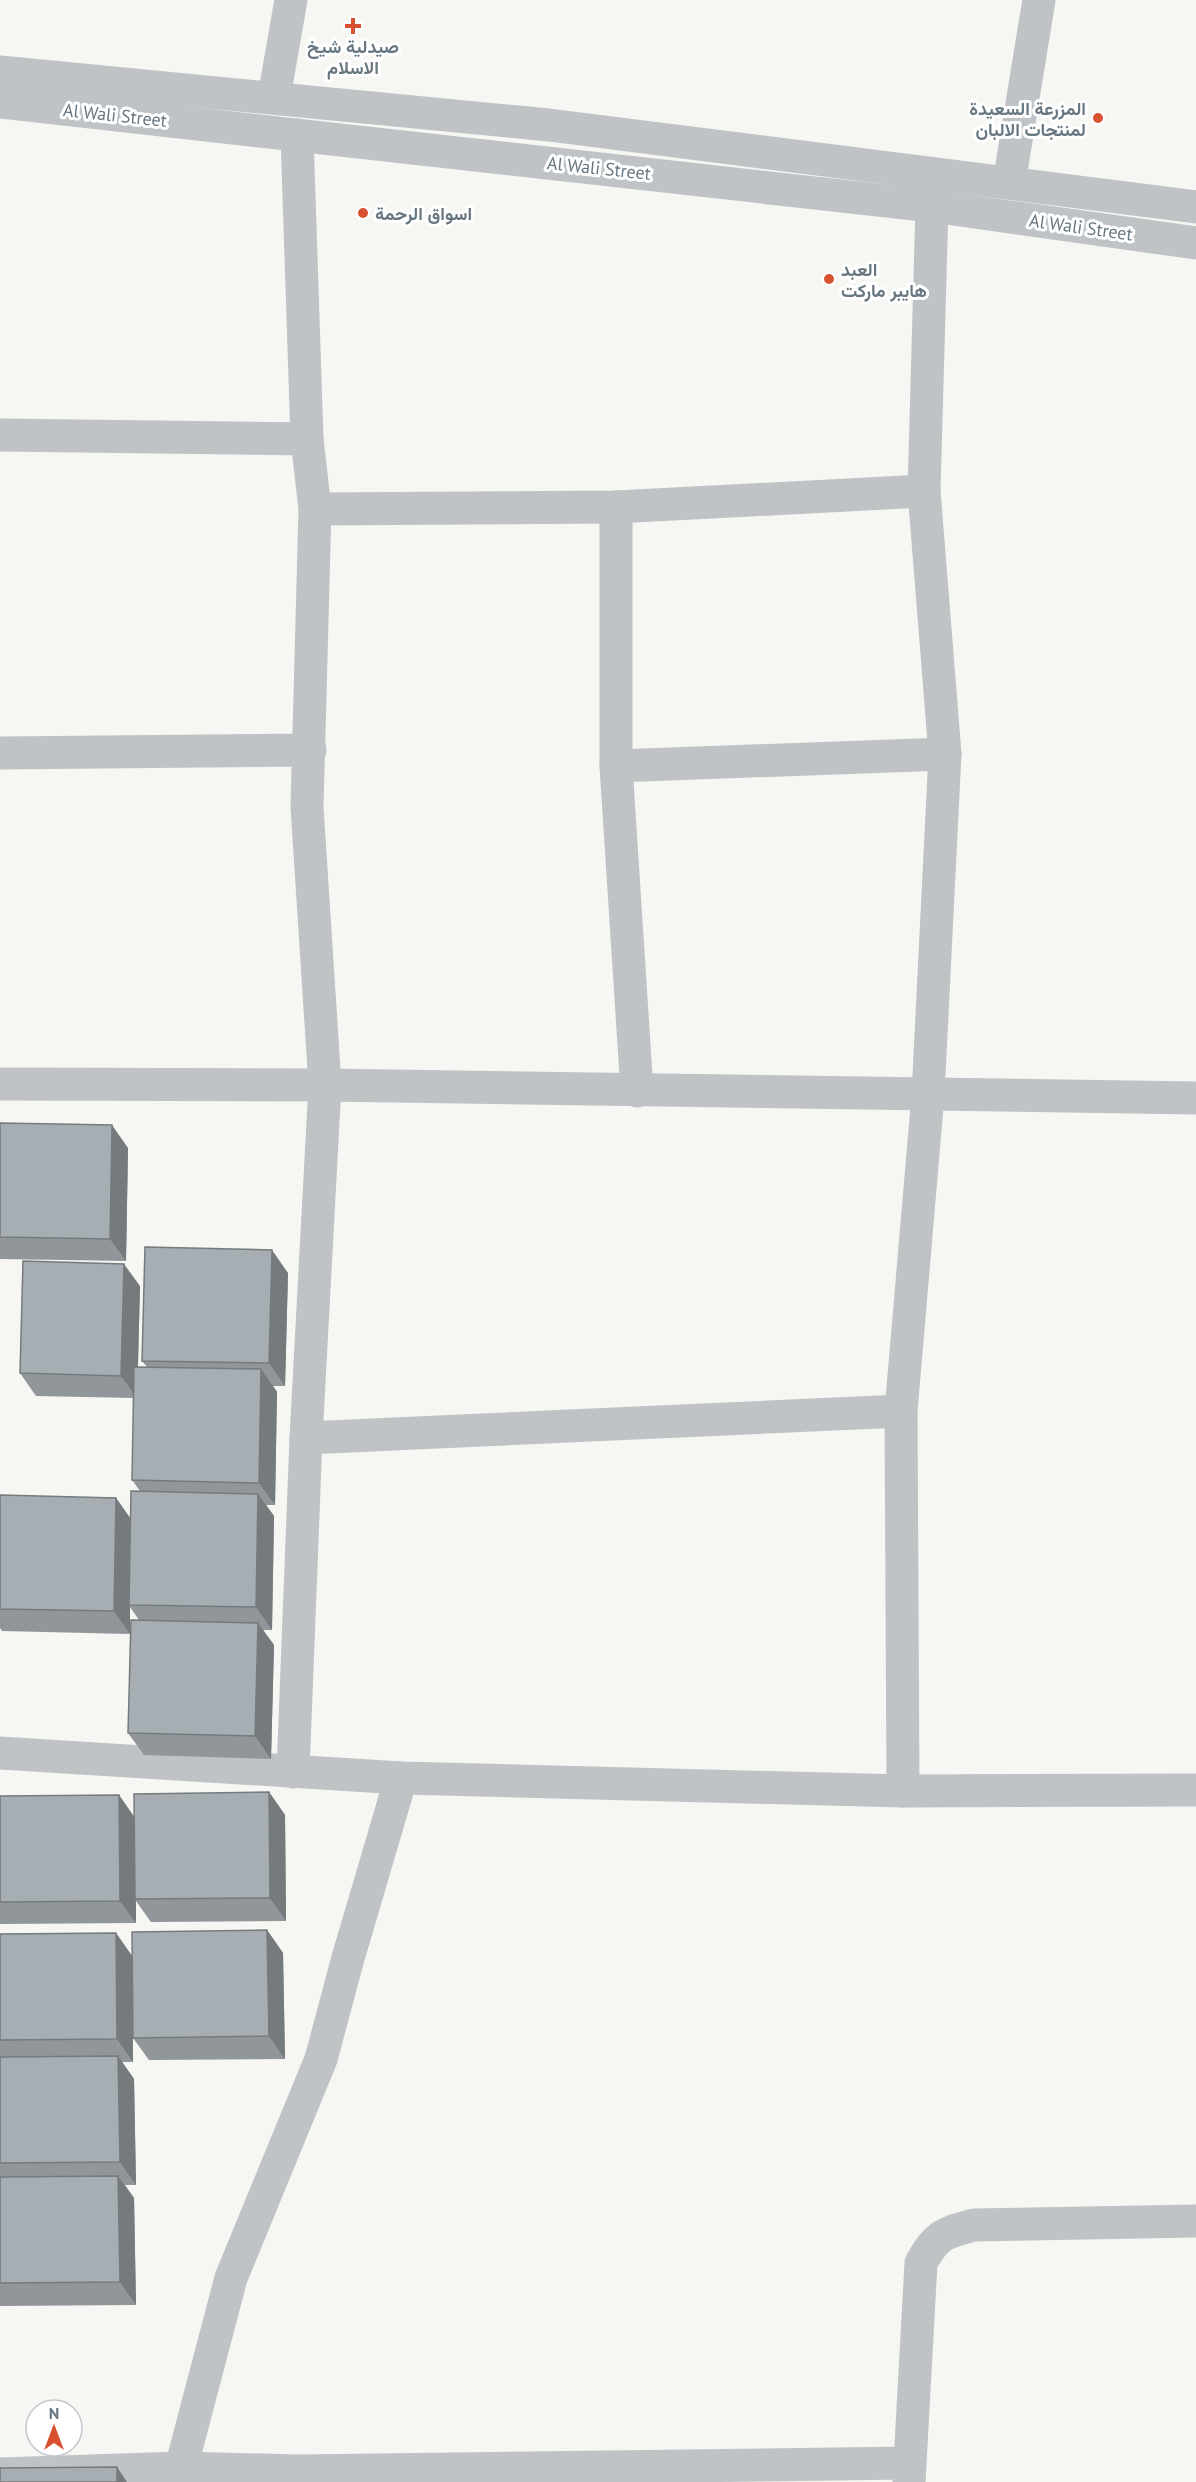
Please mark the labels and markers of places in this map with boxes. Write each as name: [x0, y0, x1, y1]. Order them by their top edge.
marker: صيدلية شيخ الاسلام: [346, 19, 360, 33]
place label: صيدلية شيخ الاسلام: [307, 35, 399, 80]
place label: المزرعة السعيدة لمنتجات الالبان: [969, 97, 1086, 141]
marker: المزرعة السعيدة لمنتجات الالبان: [1091, 111, 1105, 125]
place label: اسواق الرحمة: [375, 202, 472, 225]
marker: اسواق الرحمة: [356, 206, 370, 220]
place label: العبد هايبر ماركت: [841, 258, 927, 302]
marker: العبد هايبر ماركت: [822, 272, 836, 286]

